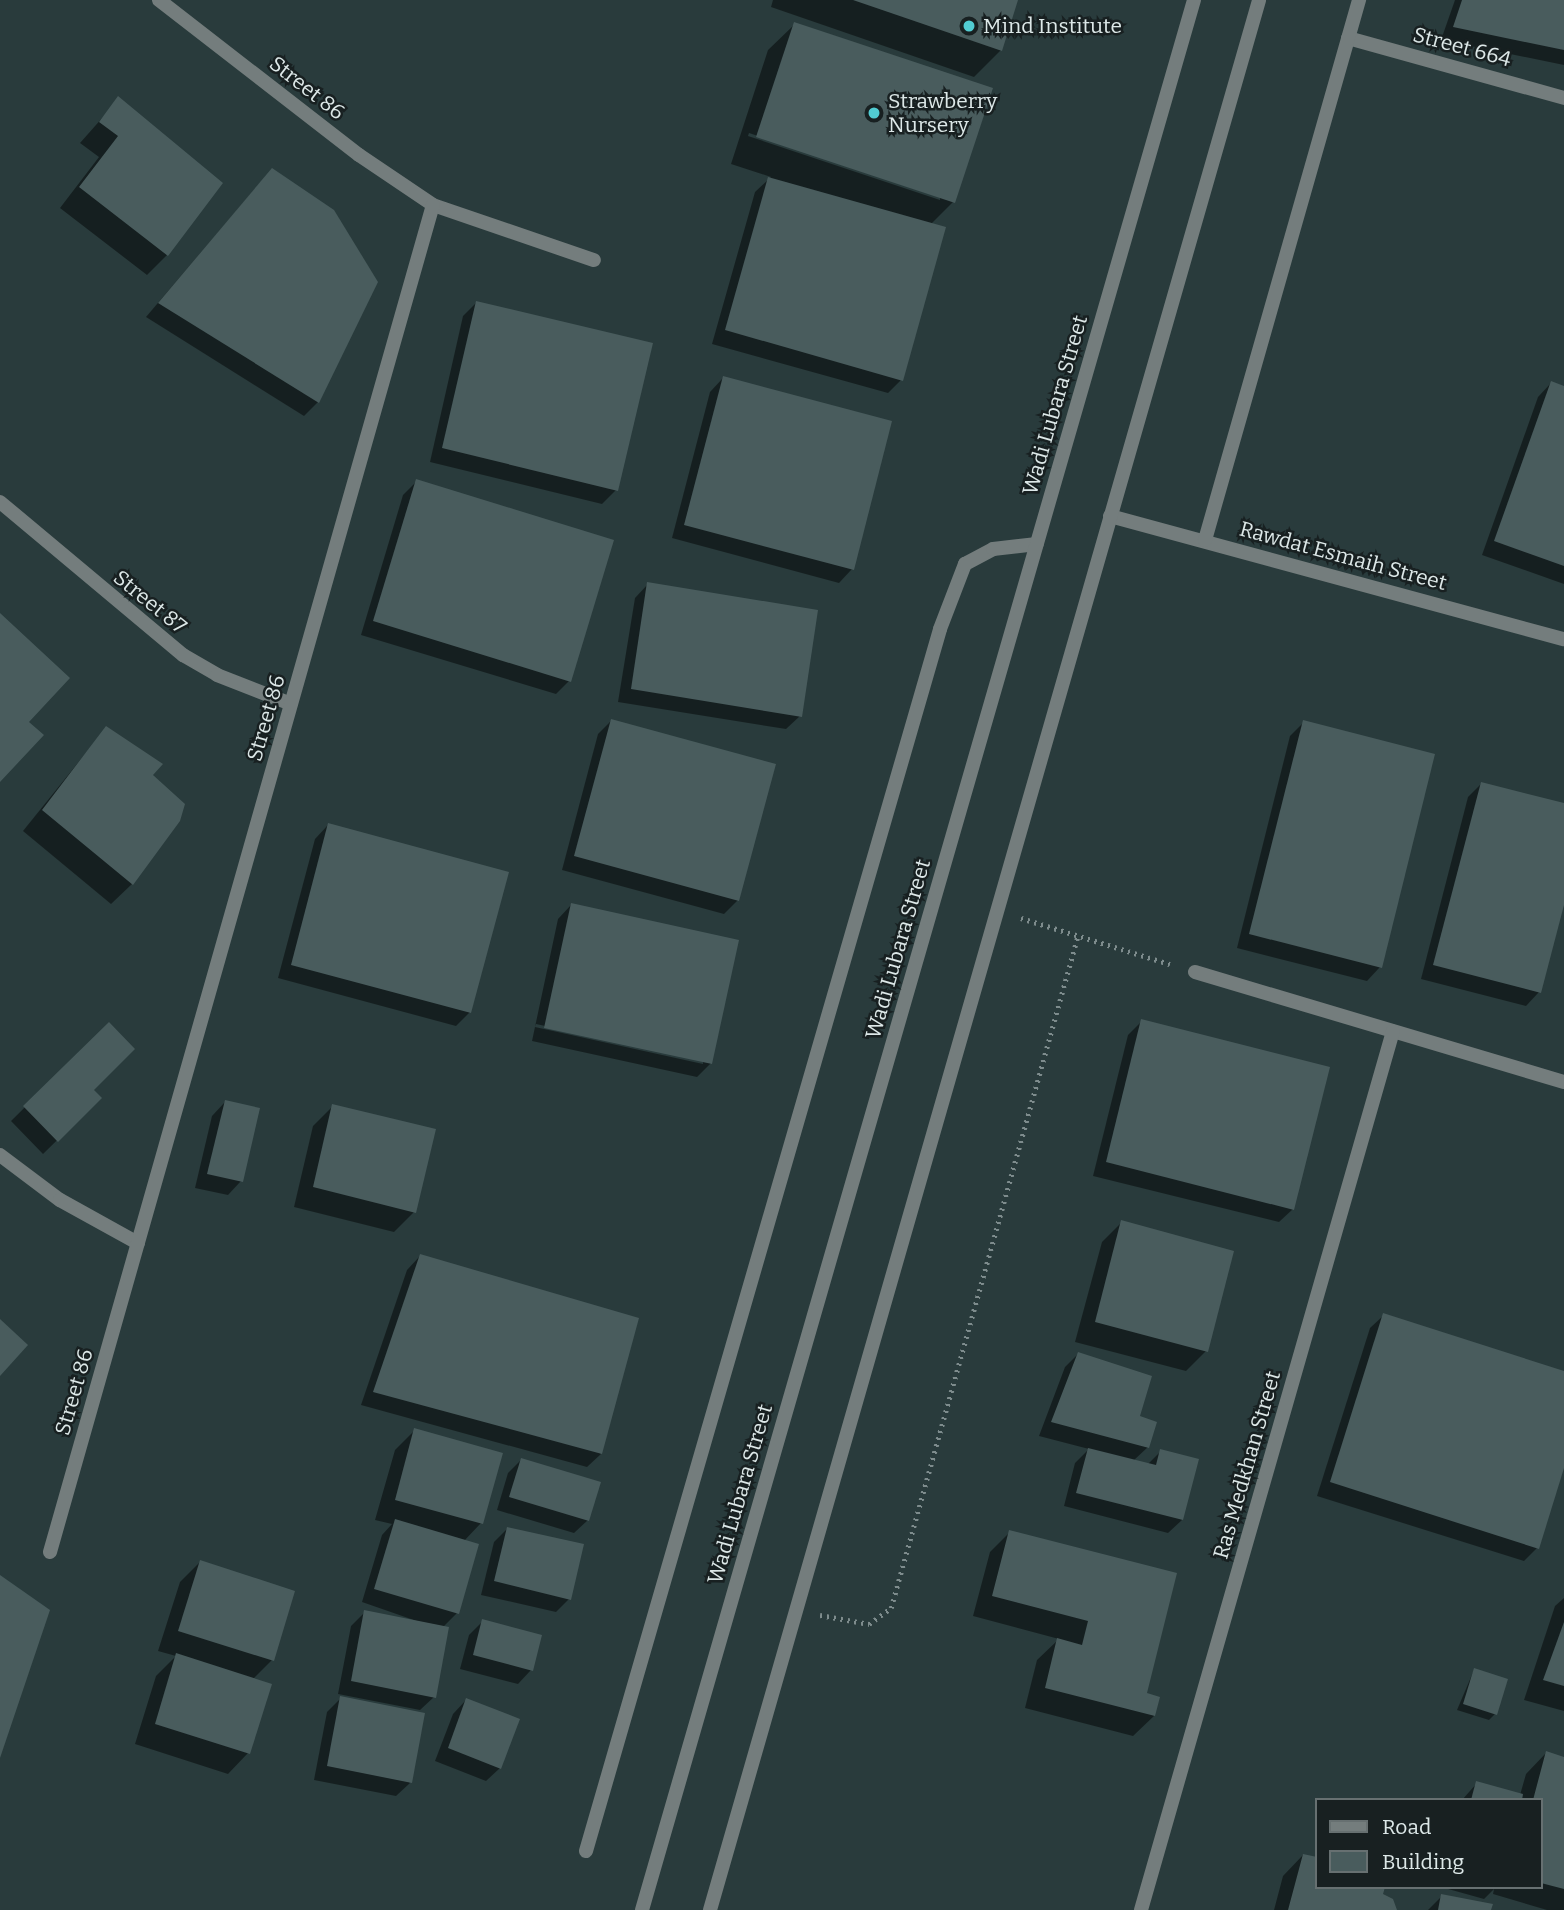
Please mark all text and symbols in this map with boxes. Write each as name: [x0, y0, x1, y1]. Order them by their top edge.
place label: Mind Institute: [983, 13, 1122, 39]
marker: Mind Institute: [961, 18, 977, 34]
street label: Street 664: [1410, 22, 1514, 72]
street label: Street 86: [264, 51, 350, 125]
place label: Strawberry Nursery: [888, 88, 997, 138]
marker: Strawberry Nursery: [866, 105, 882, 121]
street label: Wadi Lubara Street: [1017, 312, 1093, 498]
street label: Rawdat Esmaih Street: [1237, 516, 1449, 596]
street label: Street 87: [108, 565, 192, 639]
street label: Street 86: [242, 672, 290, 764]
street label: Wadi Lubara Street: [860, 856, 936, 1042]
street label: Street 86: [50, 1346, 98, 1438]
street label: Ras Medkhan Street: [1208, 1368, 1286, 1562]
street label: Wadi Lubara Street: [702, 1401, 778, 1587]
legend: [1316, 1798, 1543, 1889]
text: Road: [1382, 1814, 1431, 1840]
text: Building: [1382, 1849, 1464, 1875]

